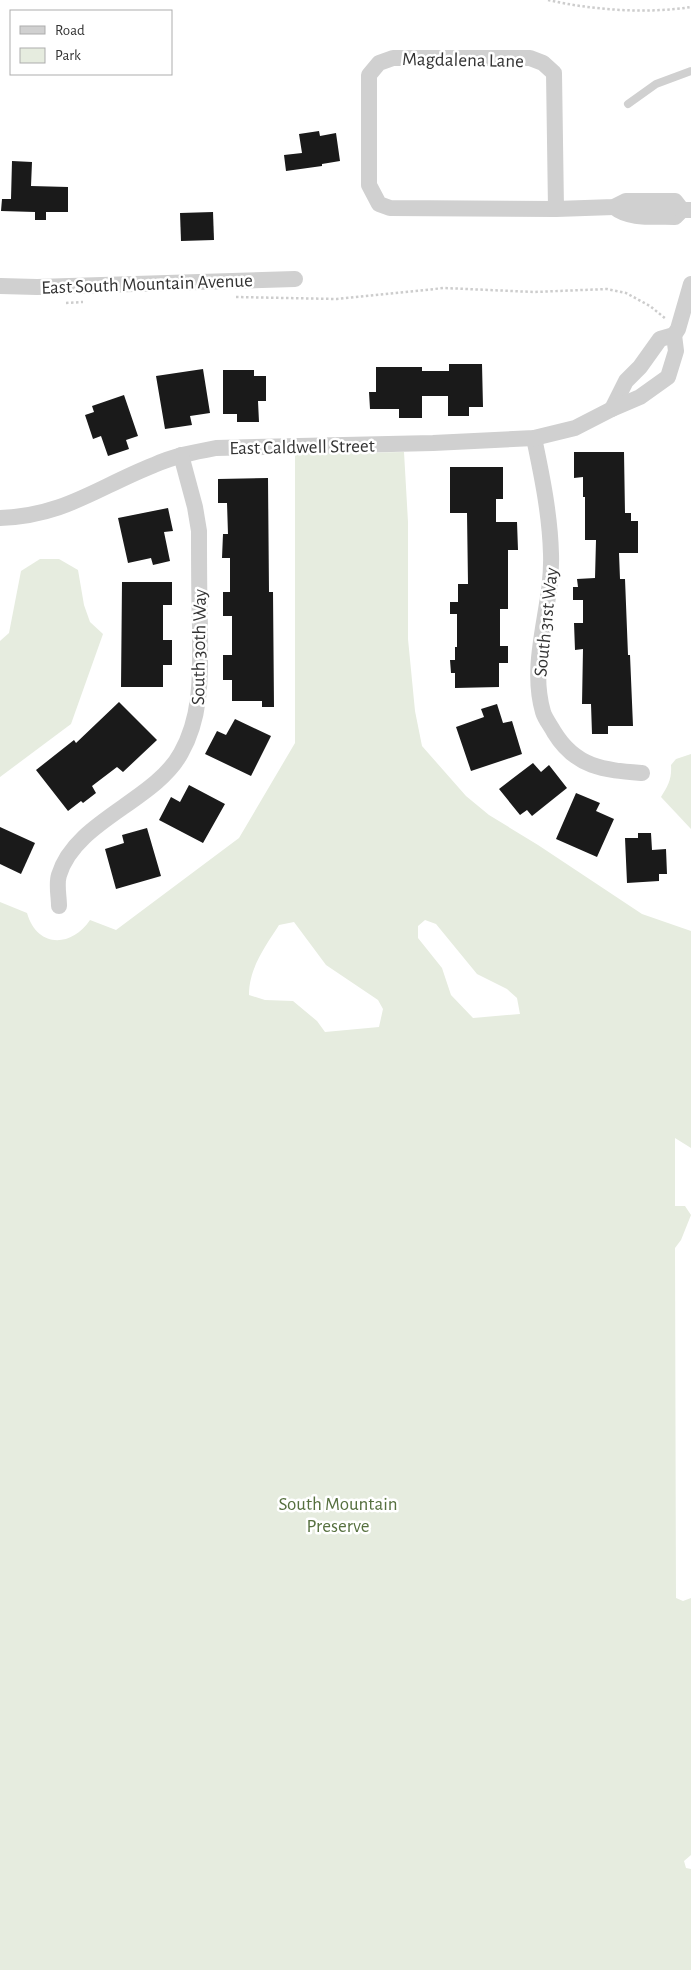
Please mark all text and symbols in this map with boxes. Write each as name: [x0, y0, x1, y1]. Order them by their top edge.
legend: [10, 10, 172, 75]
text: Road: [55, 23, 85, 38]
text: Park: [55, 48, 81, 63]
street label: Magdalena Lane: [402, 50, 524, 71]
street label: East South Mountain Avenue: [41, 271, 253, 298]
street label: East Caldwell Street: [229, 437, 375, 458]
street label: South 31st Way: [531, 567, 562, 678]
street label: South 30th Way: [189, 589, 210, 705]
park label: South Mountain Preserve: [278, 1495, 398, 1536]

